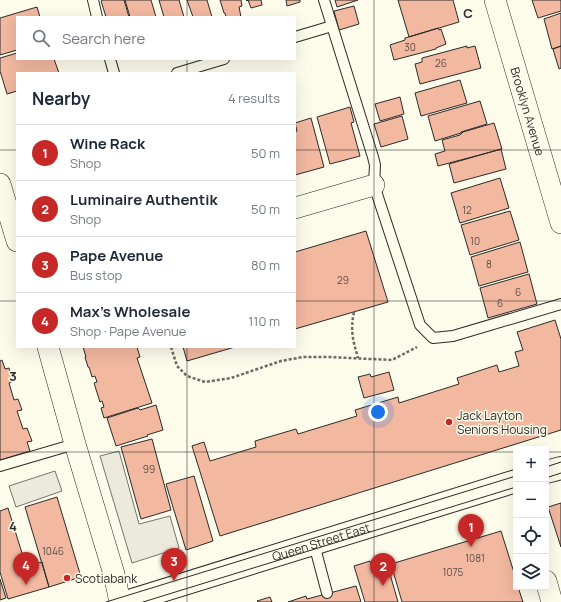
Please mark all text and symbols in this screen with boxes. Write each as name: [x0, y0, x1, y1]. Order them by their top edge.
text: C: [463, 4, 473, 22]
search box: [16, 16, 296, 60]
icon: search: [30, 27, 52, 49]
text: Search here: [62, 28, 145, 49]
house number: 30: [404, 40, 416, 54]
house number: 26: [435, 56, 447, 70]
street label: Brooklyn Avenue: [507, 65, 549, 158]
text: Nearby: [32, 87, 90, 110]
text: 4 results: [228, 89, 280, 107]
text: Wine Rack: [70, 133, 145, 154]
text: 1: [42, 144, 48, 162]
text: 50 m: [251, 144, 280, 162]
text: Shop: [70, 154, 101, 172]
text: Luminaire Authentik: [70, 189, 217, 210]
text: 2: [41, 200, 49, 218]
text: 50 m: [251, 200, 280, 218]
house number: 12: [462, 203, 472, 217]
text: Shop: [70, 210, 101, 228]
house number: 10: [470, 234, 480, 248]
text: Pape Avenue: [70, 245, 163, 266]
text: 3: [41, 256, 49, 274]
text: 80 m: [251, 256, 280, 274]
house number: 8: [486, 257, 492, 271]
text: Bus stop: [70, 266, 122, 284]
house number: 29: [337, 273, 349, 287]
house number: 6: [515, 285, 521, 299]
house number: 6: [497, 296, 503, 310]
text: Max's Wholesale: [70, 301, 190, 322]
text: 4: [41, 312, 49, 330]
text: 110 m: [248, 312, 280, 330]
text: Shop · Pape Avenue: [70, 322, 186, 340]
text: 3: [9, 367, 17, 385]
your location: [368, 402, 388, 422]
place label: Jack Layton Seniors Housing: [457, 407, 547, 438]
marker: Jack Layton Seniors Housing: [444, 417, 454, 427]
map controls: [513, 446, 549, 590]
button: +: [513, 446, 549, 482]
house number: 99: [143, 462, 155, 476]
button: −: [513, 482, 549, 518]
pin: 1: [458, 514, 484, 547]
text: 4: [9, 517, 17, 535]
street label: Queen Street East: [270, 518, 372, 565]
button: locate: [513, 518, 549, 554]
house number: 1046: [42, 544, 64, 558]
pin: 3: [161, 548, 187, 581]
house number: 1081: [465, 551, 485, 565]
pin: 4: [13, 552, 39, 585]
pin: 2: [370, 553, 396, 586]
button: layers: [513, 554, 549, 590]
house number: 1075: [443, 565, 464, 579]
place label: Scotiabank: [75, 570, 138, 587]
marker: Scotiabank: [62, 573, 72, 583]

